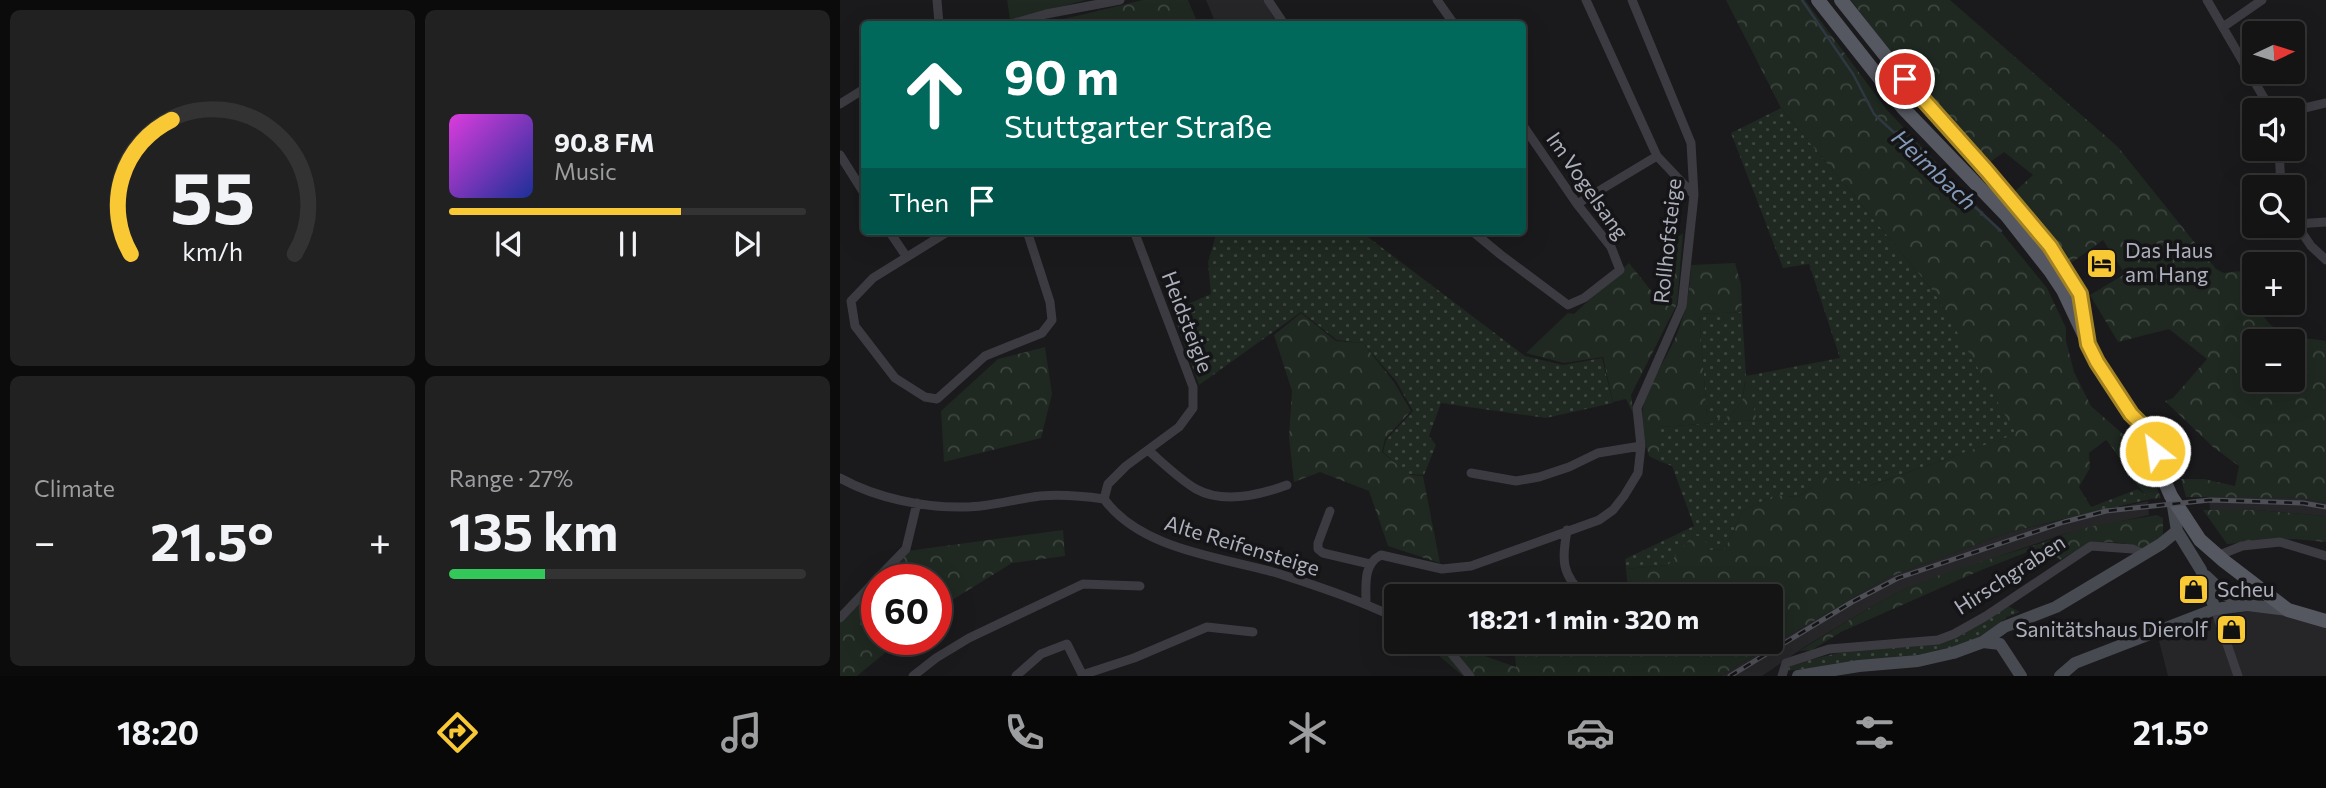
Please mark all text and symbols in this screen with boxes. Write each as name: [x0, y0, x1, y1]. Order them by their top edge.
north arrow: [2242, 21, 2305, 84]
map controls: [2242, 21, 2305, 392]
text: 90 m: [1004, 45, 1119, 105]
icon: ahead: [889, 49, 980, 140]
pin: [1875, 49, 1935, 109]
icon: arrive: [1886, 60, 1924, 98]
button: sound: [2242, 98, 2305, 161]
text: Stuttgarter Straße: [1004, 105, 1272, 145]
water label: Heimbach: [1887, 123, 1983, 215]
text: 90.8 FM: [554, 126, 655, 157]
street label: Im Vogelsang: [1542, 127, 1634, 244]
text: 55: [170, 151, 255, 240]
text: Music: [554, 157, 617, 185]
button: search: [2242, 175, 2305, 238]
street label: Rollhofsteige: [1648, 177, 1686, 305]
icon: arrive: [963, 182, 1001, 220]
text: Then: [889, 186, 949, 217]
icon: previous: [490, 225, 528, 263]
icon: pause: [609, 225, 647, 263]
icon: next: [728, 225, 766, 263]
text: km/h: [182, 236, 243, 266]
place label: Das Haus am Hang: [2125, 237, 2213, 286]
hotel icon: Das Haus am Hang: [2085, 246, 2119, 280]
button: +: [2242, 252, 2305, 315]
street label: Heidsteigle: [1158, 267, 1219, 376]
button: −: [2242, 329, 2305, 392]
position arrow: [2118, 414, 2192, 488]
text: Range · 27%: [449, 464, 573, 492]
text: Climate: [34, 474, 115, 502]
text: 135 km: [449, 498, 618, 562]
text: 21.5°: [150, 508, 274, 572]
street label: Alte Reifensteige: [1162, 509, 1323, 580]
text: −: [34, 517, 56, 564]
text: +: [369, 517, 391, 564]
street label: Hirschgraben: [1949, 529, 2069, 619]
speed limit sign: 60: [861, 564, 952, 655]
shop icon: Scheu: [2177, 573, 2211, 607]
place label: Scheu: [2217, 576, 2275, 601]
text: 18:21 · 1 min · 320 m: [1468, 603, 1699, 634]
shop icon: Sanitätshaus Dierolf: [2214, 613, 2248, 647]
place label: Sanitätshaus Dierolf: [2015, 616, 2209, 641]
icon: directions: [433, 708, 482, 757]
icon: music: [717, 708, 766, 757]
icon: phone: [1000, 708, 1049, 757]
icon: climate: [1283, 708, 1332, 757]
icon: car: [1566, 708, 1615, 757]
icon: filters: [1850, 708, 1899, 757]
text: 18:20: [117, 712, 199, 752]
text: 21.5°: [2133, 712, 2209, 752]

